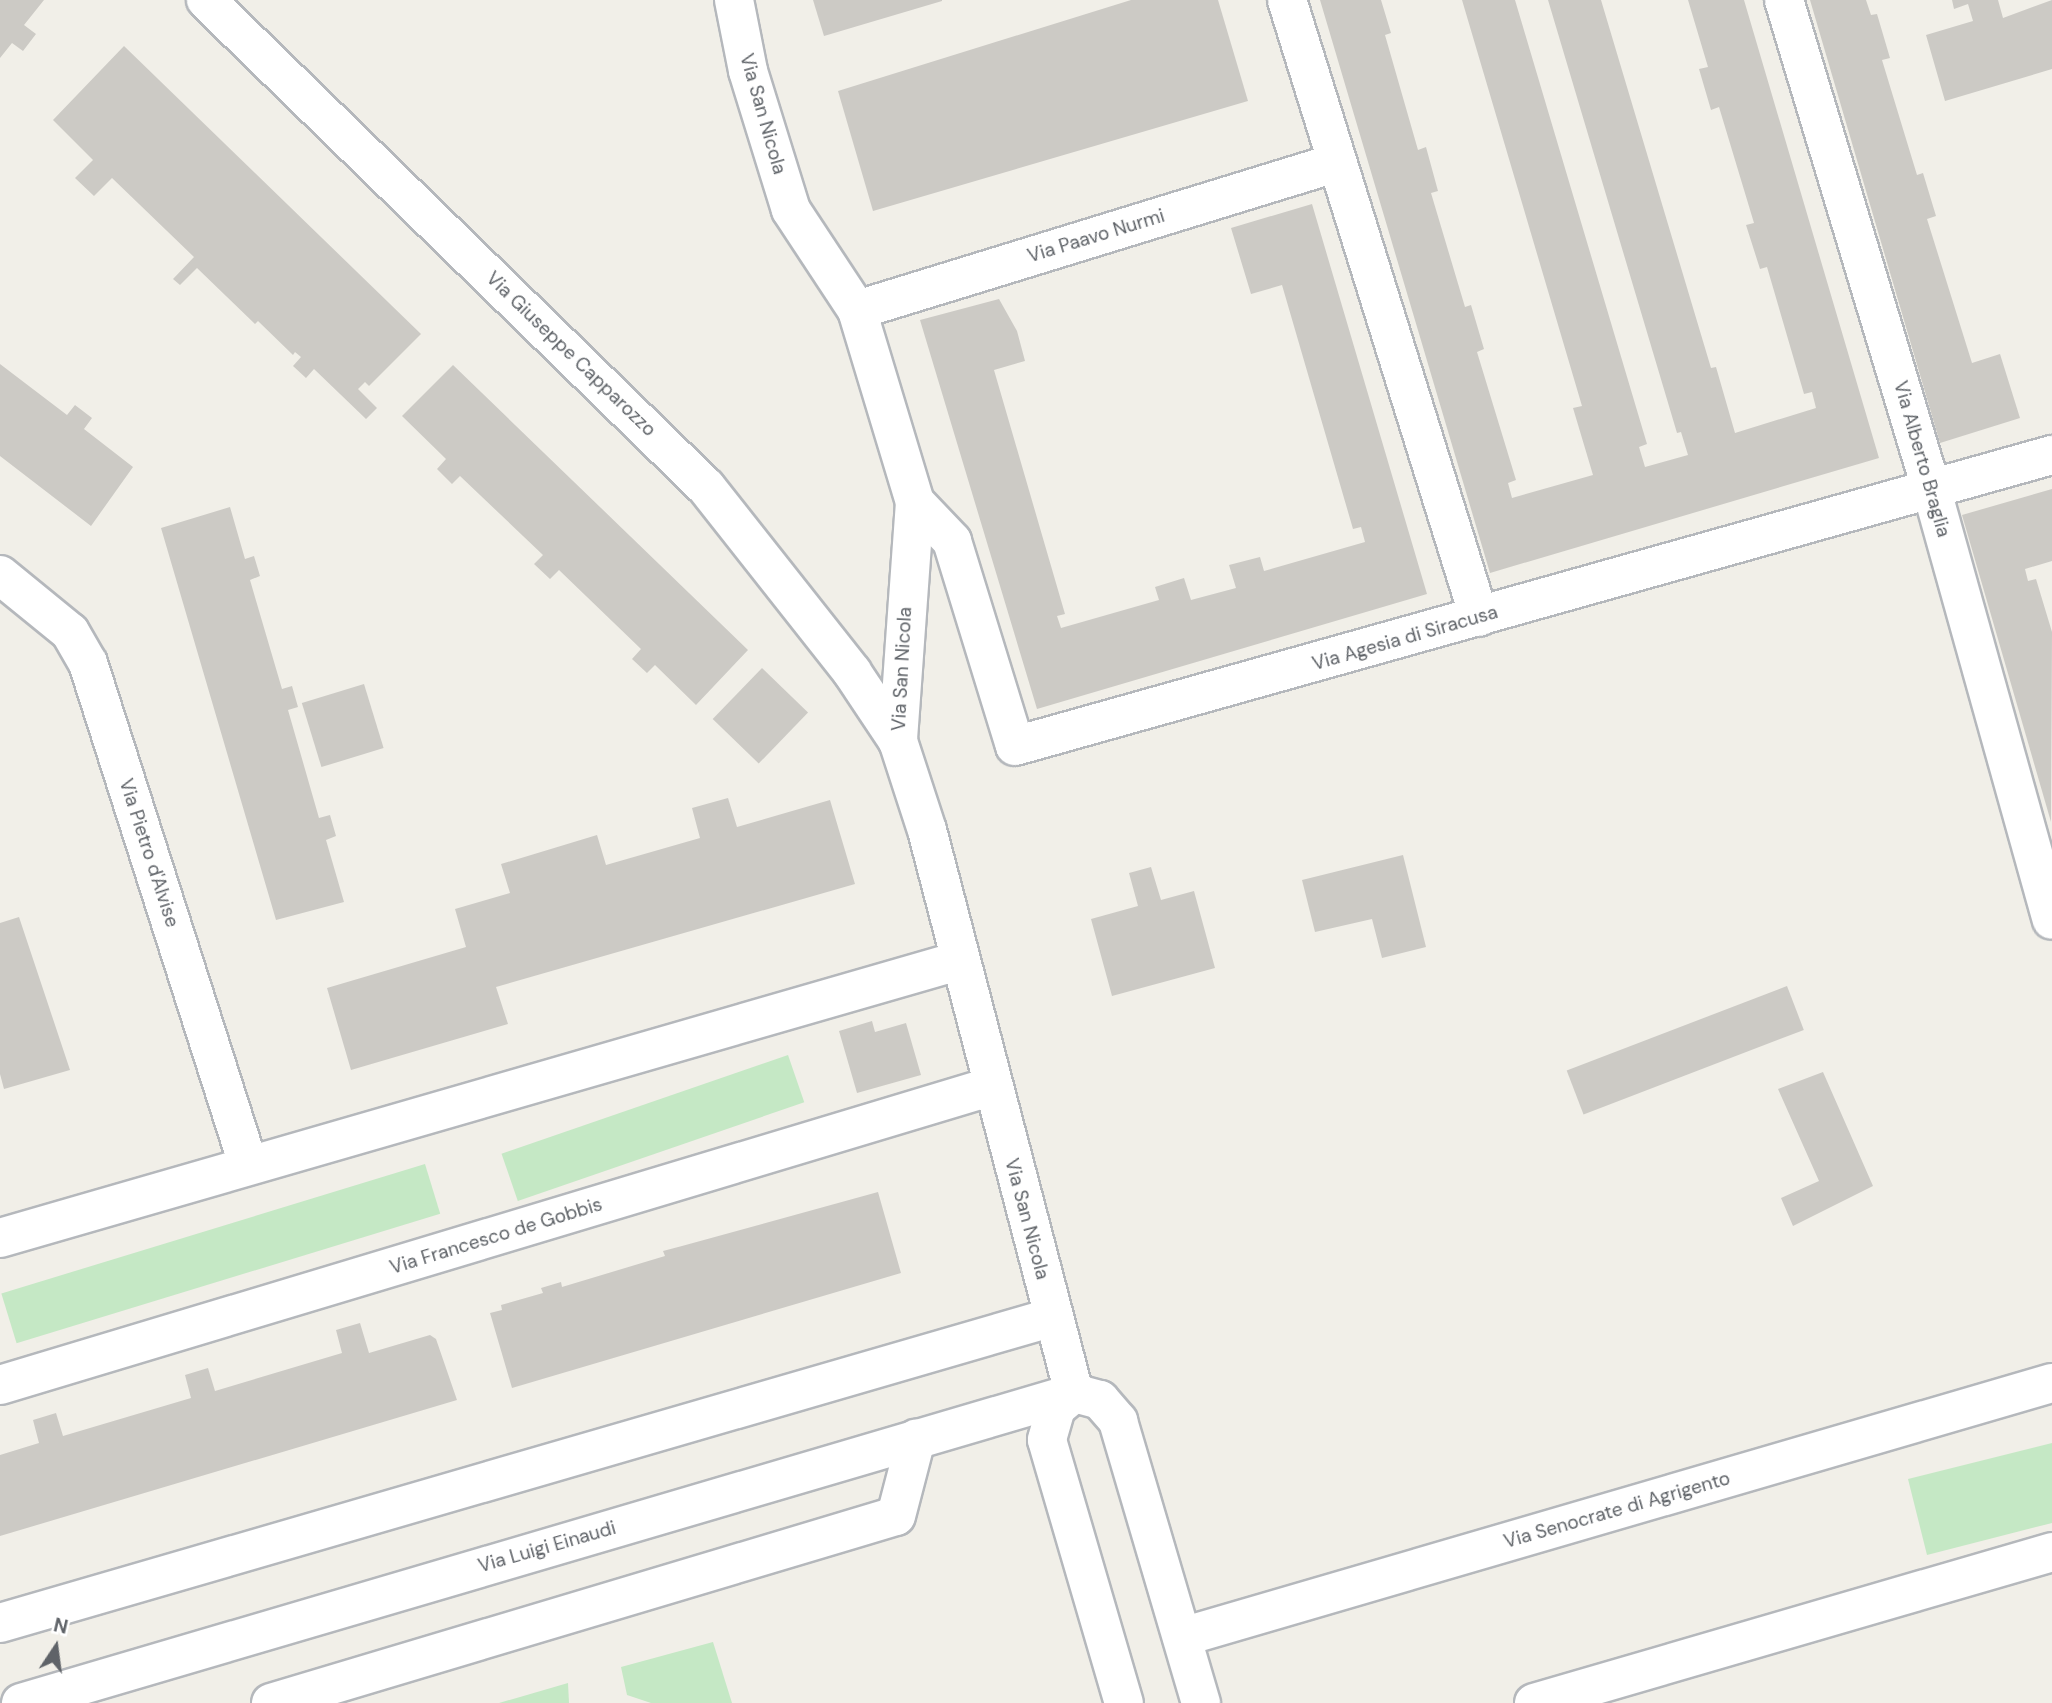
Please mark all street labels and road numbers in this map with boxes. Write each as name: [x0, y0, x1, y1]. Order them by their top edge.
street label: Via San Nicola: [735, 51, 791, 177]
street label: Via Paavo Nurmi: [1025, 204, 1167, 268]
street label: Via Giuseppe Capparozzo: [481, 267, 661, 441]
street label: Via Alberto Braglia: [1889, 378, 1955, 540]
street label: Via Agesia di Siracusa: [1310, 601, 1500, 675]
street label: Via San Nicola: [887, 606, 917, 732]
street label: Via Pietro d'Alvise: [114, 776, 184, 930]
street label: Via San Nicola: [1000, 1156, 1054, 1282]
street label: Via Francesco de Gobbis: [387, 1193, 605, 1279]
street label: Via Senocrate di Agrigento: [1501, 1467, 1733, 1553]
street label: Via Luigi Einaudi: [475, 1516, 619, 1578]

